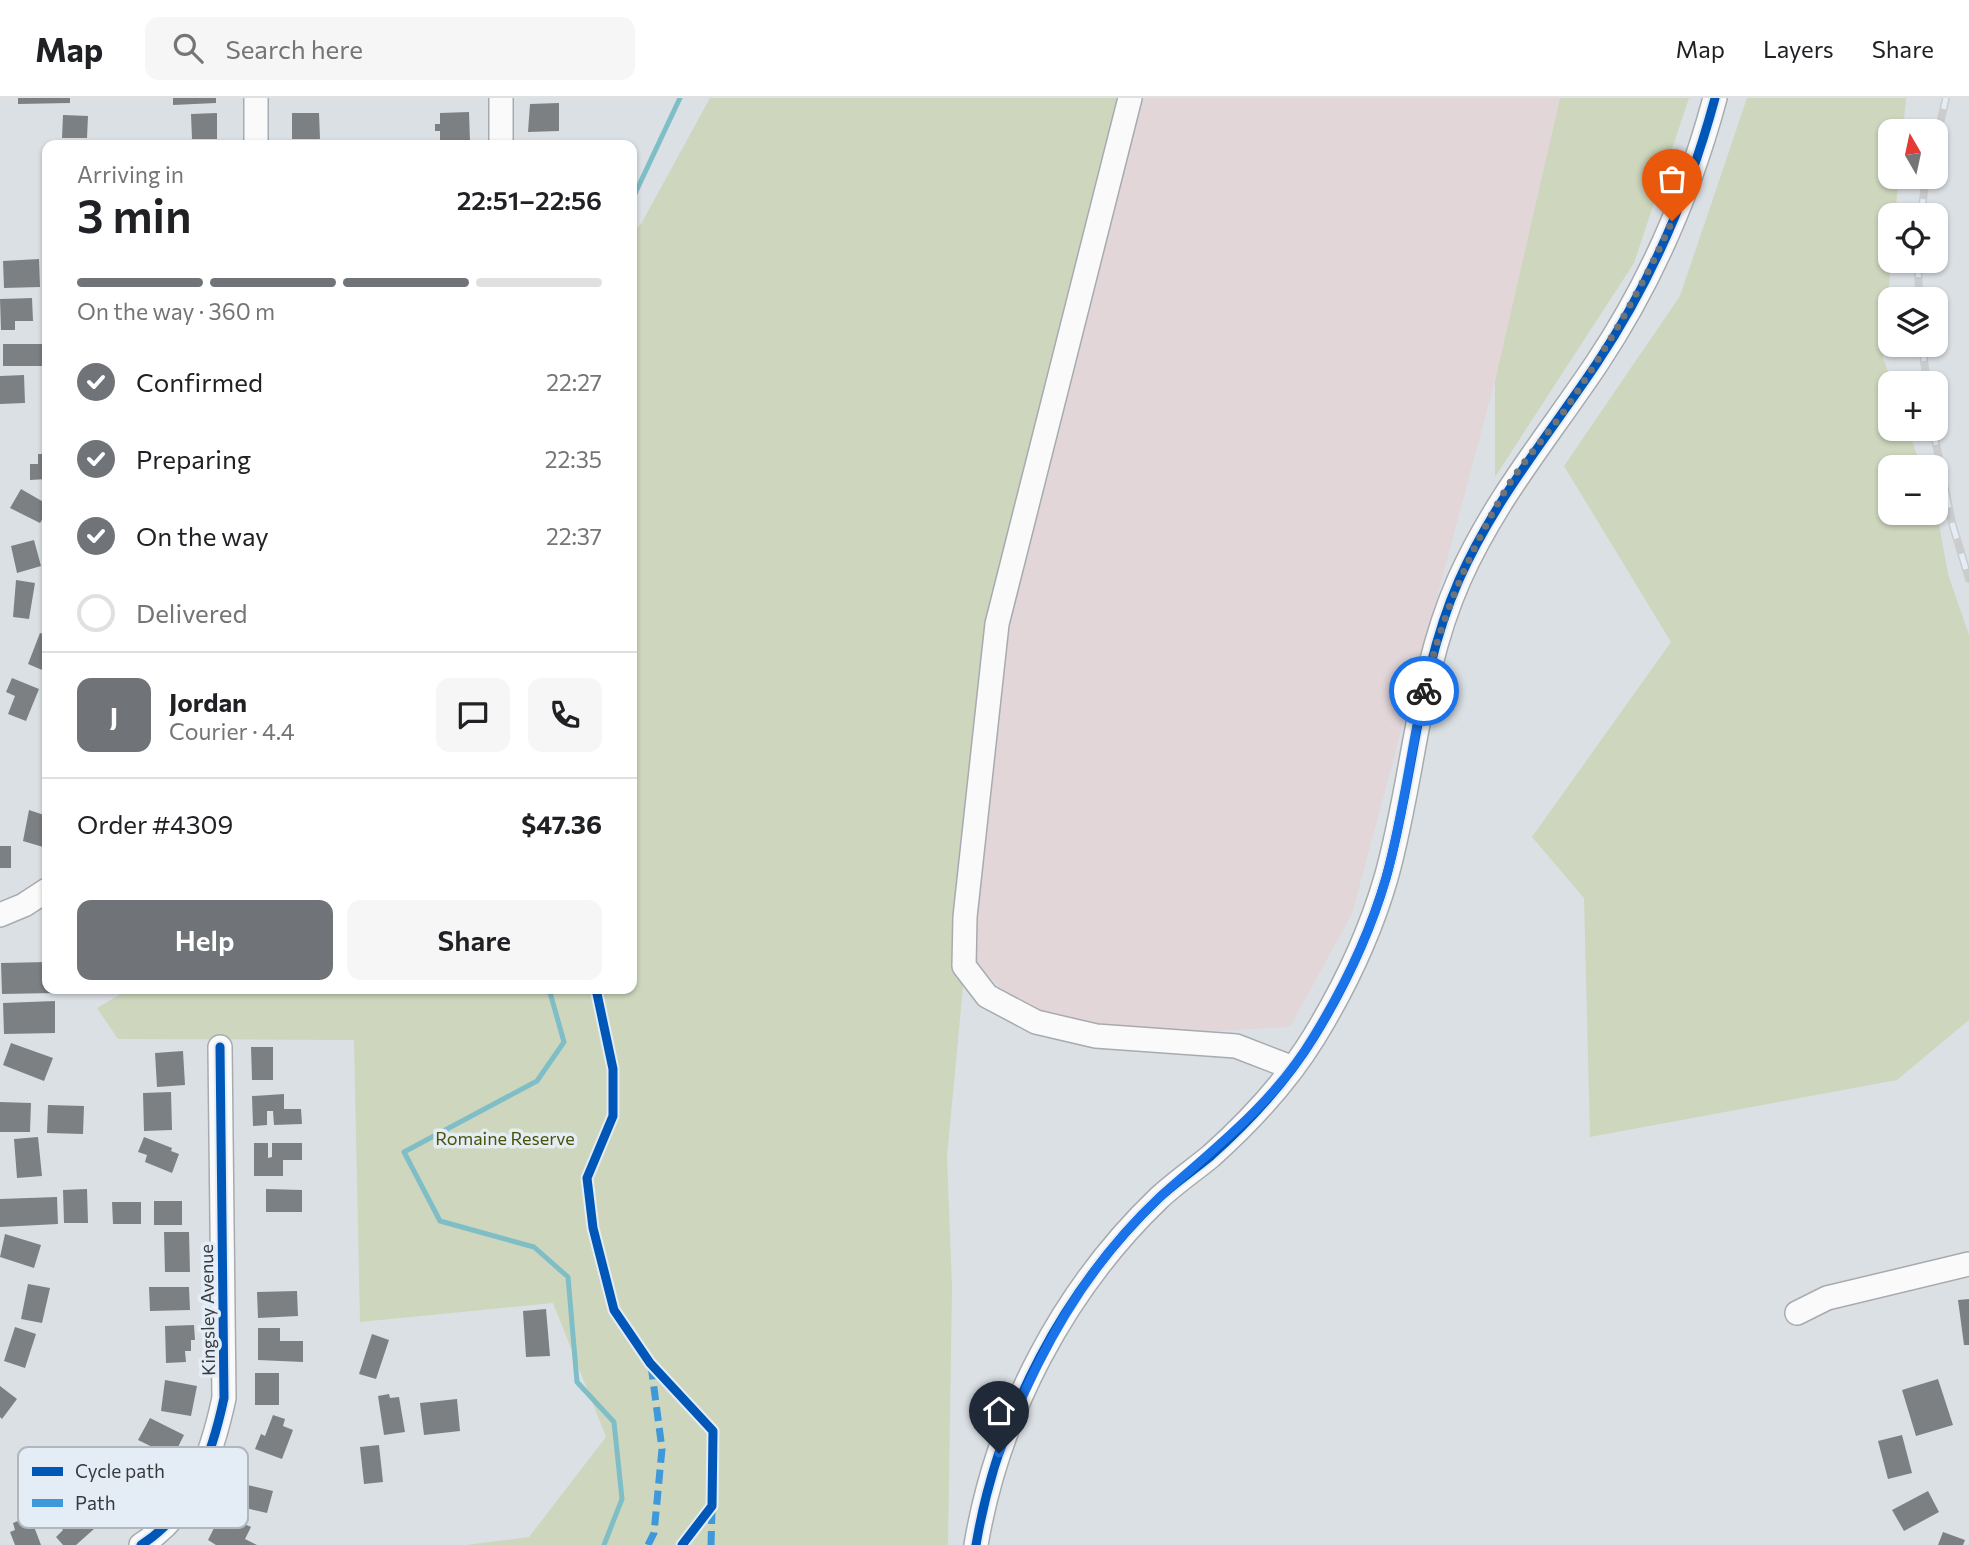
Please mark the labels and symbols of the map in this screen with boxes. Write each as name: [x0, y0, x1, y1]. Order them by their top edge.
north arrow: [1878, 119, 1948, 189]
pin: [1642, 149, 1702, 221]
courier: [1389, 656, 1459, 726]
park label: Romaine Reserve: [435, 1127, 575, 1149]
street label: Kingsley Avenue: [195, 1244, 219, 1376]
pin: [969, 1381, 1029, 1453]
legend: [18, 1447, 248, 1528]
text: Cycle path: [75, 1459, 165, 1482]
text: Path: [75, 1491, 116, 1514]

